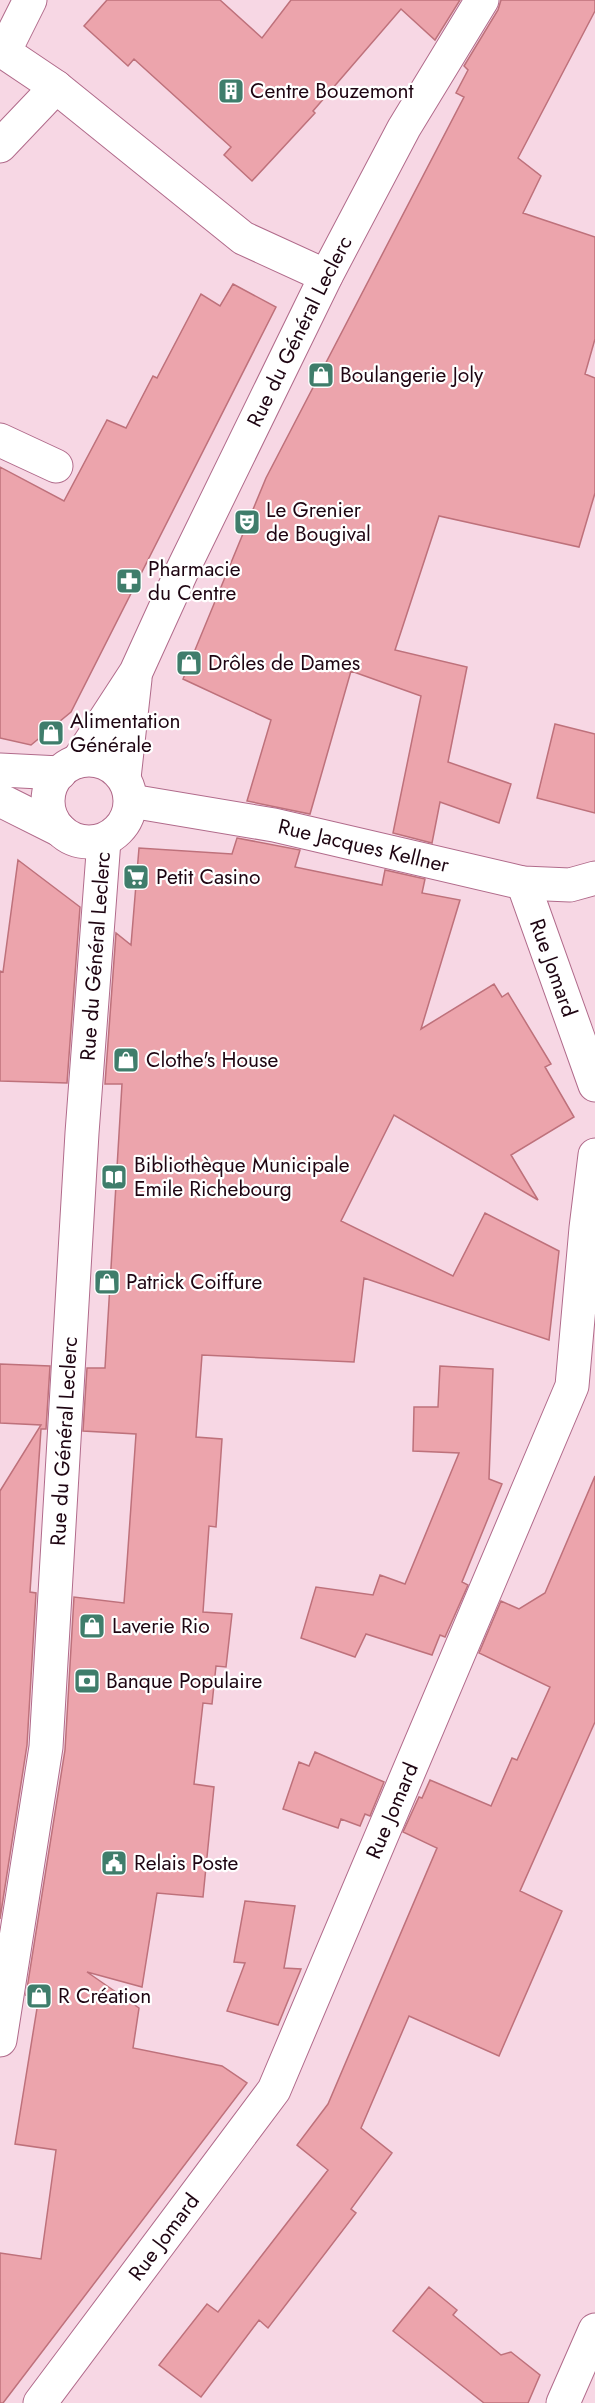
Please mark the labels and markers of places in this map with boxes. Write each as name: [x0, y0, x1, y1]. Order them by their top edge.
building icon: Centre Bouzemont: [216, 76, 246, 106]
place label: Centre Bouzemont: [250, 76, 414, 106]
shop icon: Boulangerie Joly: [306, 360, 336, 390]
place label: Boulangerie Joly: [340, 360, 484, 390]
place label: Le Grenier de Bougival: [266, 495, 371, 549]
theatre icon: Le Grenier de Bougival: [232, 507, 262, 537]
place label: Pharmacie du Centre: [148, 554, 241, 608]
pharmacy icon: Pharmacie du Centre: [114, 566, 144, 596]
shop icon: Drôles de Dames: [174, 648, 204, 678]
place label: Drôles de Dames: [208, 648, 360, 678]
place label: Alimentation Générale: [70, 706, 181, 760]
shop icon: Alimentation Générale: [36, 718, 66, 748]
supermarket icon: Petit Casino: [121, 862, 151, 892]
place label: Petit Casino: [156, 862, 260, 892]
shop icon: Clothe's House: [111, 1045, 141, 1075]
place label: Clothe's House: [146, 1045, 279, 1075]
place label: Bibliothèque Municipale Emile Richebourg: [134, 1150, 350, 1204]
library icon: Bibliothèque Municipale Emile Richebourg: [99, 1162, 129, 1192]
shop icon: Patrick Coiffure: [92, 1267, 122, 1297]
place label: Patrick Coiffure: [126, 1267, 262, 1297]
shop icon: Laverie Rio: [77, 1611, 107, 1641]
place label: Laverie Rio: [112, 1611, 210, 1641]
bank icon: Banque Populaire: [72, 1666, 102, 1696]
place label: Banque Populaire: [106, 1666, 263, 1696]
public building icon: Relais Poste: [99, 1848, 129, 1878]
place label: Relais Poste: [134, 1848, 239, 1878]
shop icon: R Création: [24, 1981, 54, 2011]
place label: R Création: [58, 1981, 151, 2011]

